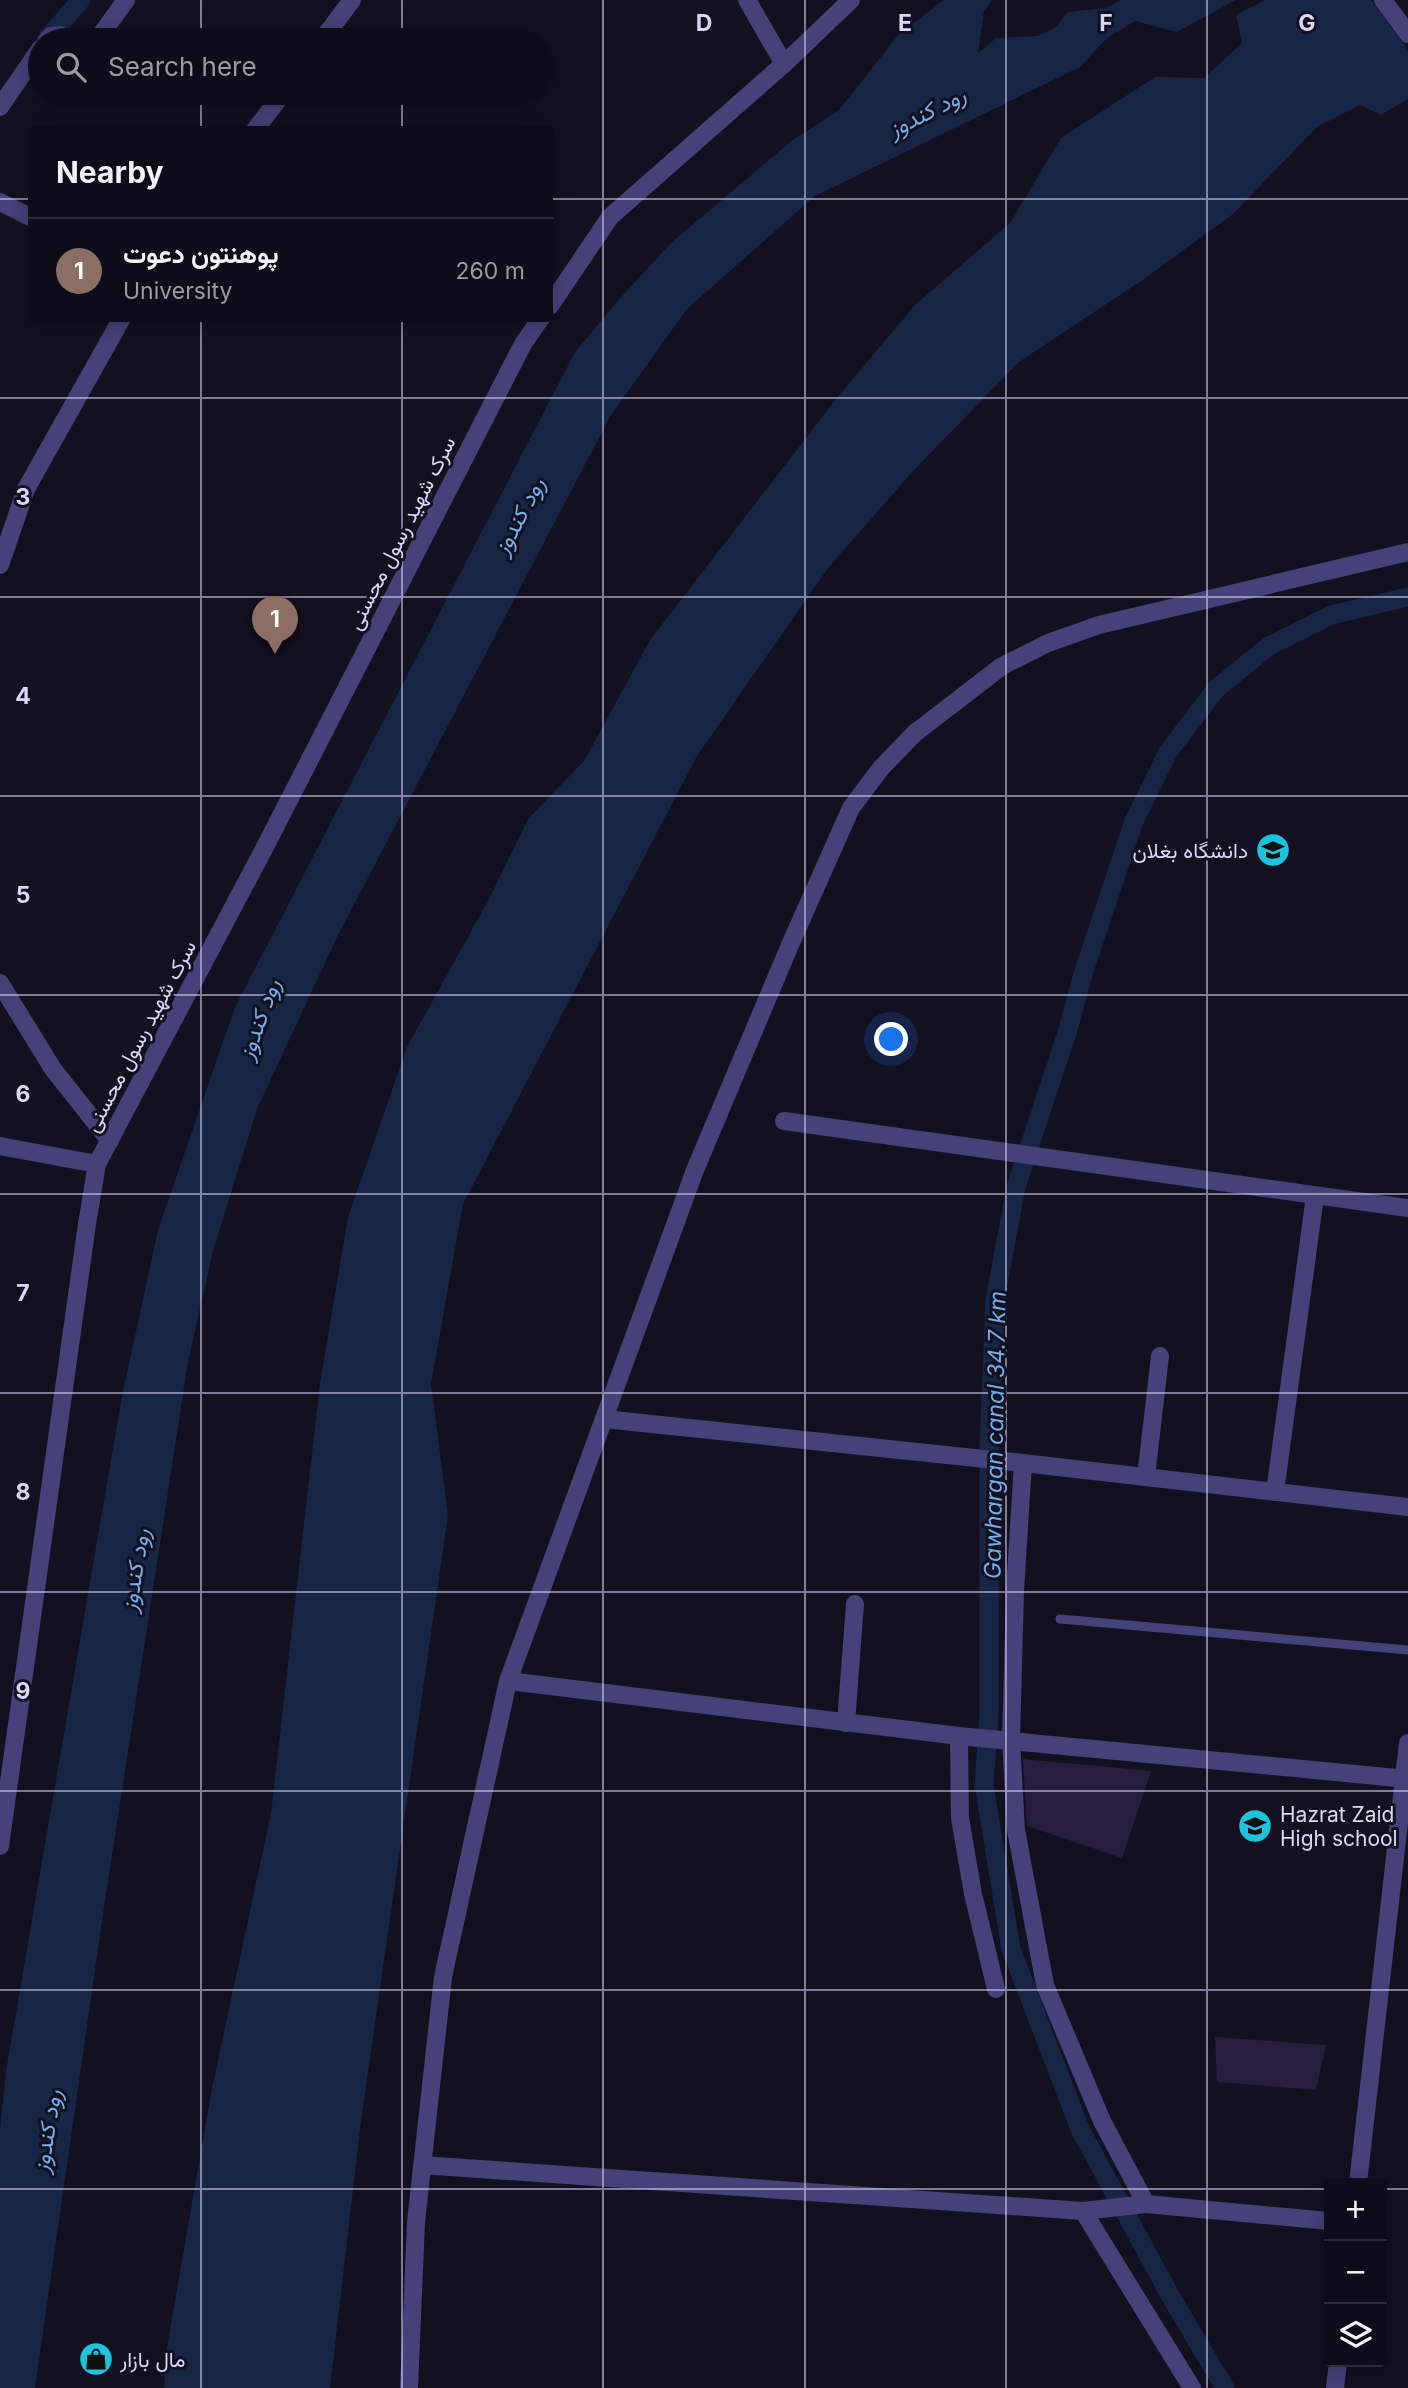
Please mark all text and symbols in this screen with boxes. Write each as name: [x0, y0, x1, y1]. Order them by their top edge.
text: D: [696, 9, 712, 37]
text: E: [898, 9, 912, 37]
text: F: [1099, 9, 1113, 37]
text: G: [1298, 9, 1316, 37]
search box: [28, 28, 553, 105]
icon: search: [52, 48, 90, 86]
text: Search here: [108, 51, 257, 82]
water label: رود کندوز: [882, 81, 971, 145]
text: Nearby: [56, 154, 164, 190]
text: پوهنتون دعوت: [123, 238, 279, 269]
text: 1: [74, 257, 84, 285]
text: 260 m: [456, 257, 525, 285]
text: University: [123, 277, 232, 305]
street label: سرک شهید رسول محسنی: [341, 432, 461, 634]
water label: رود کندوز: [486, 472, 552, 562]
text: 3: [16, 483, 30, 511]
pin: 1: [252, 596, 298, 654]
text: 4: [15, 682, 31, 710]
school or university icon: دانشگاه بغلان: [1254, 831, 1292, 869]
place label: دانشگاه بغلان: [1132, 838, 1248, 863]
text: 5: [16, 881, 30, 909]
street label: سرک شهید رسول محسنی: [79, 936, 202, 1137]
water label: رود کندوز: [231, 975, 287, 1065]
your location: [874, 1022, 908, 1056]
text: 6: [16, 1080, 30, 1108]
text: 7: [16, 1279, 30, 1307]
water label: Gawhargan canal 34.7 km: [978, 1291, 1012, 1579]
text: 8: [16, 1478, 30, 1506]
water label: رود کندوز: [114, 1526, 156, 1616]
text: 9: [16, 1677, 30, 1705]
place label: Hazrat Zaid High school: [1280, 1802, 1398, 1851]
school or university icon: Hazrat Zaid High school: [1236, 1807, 1274, 1845]
water label: رود کندوز: [26, 2087, 68, 2177]
map controls: [1324, 2178, 1387, 2367]
button: +: [1324, 2178, 1387, 2241]
button: −: [1324, 2241, 1387, 2304]
button: layers: [1324, 2304, 1387, 2367]
shop icon: مال بازار: [77, 2340, 115, 2378]
place label: مال بازار: [119, 2347, 186, 2373]

